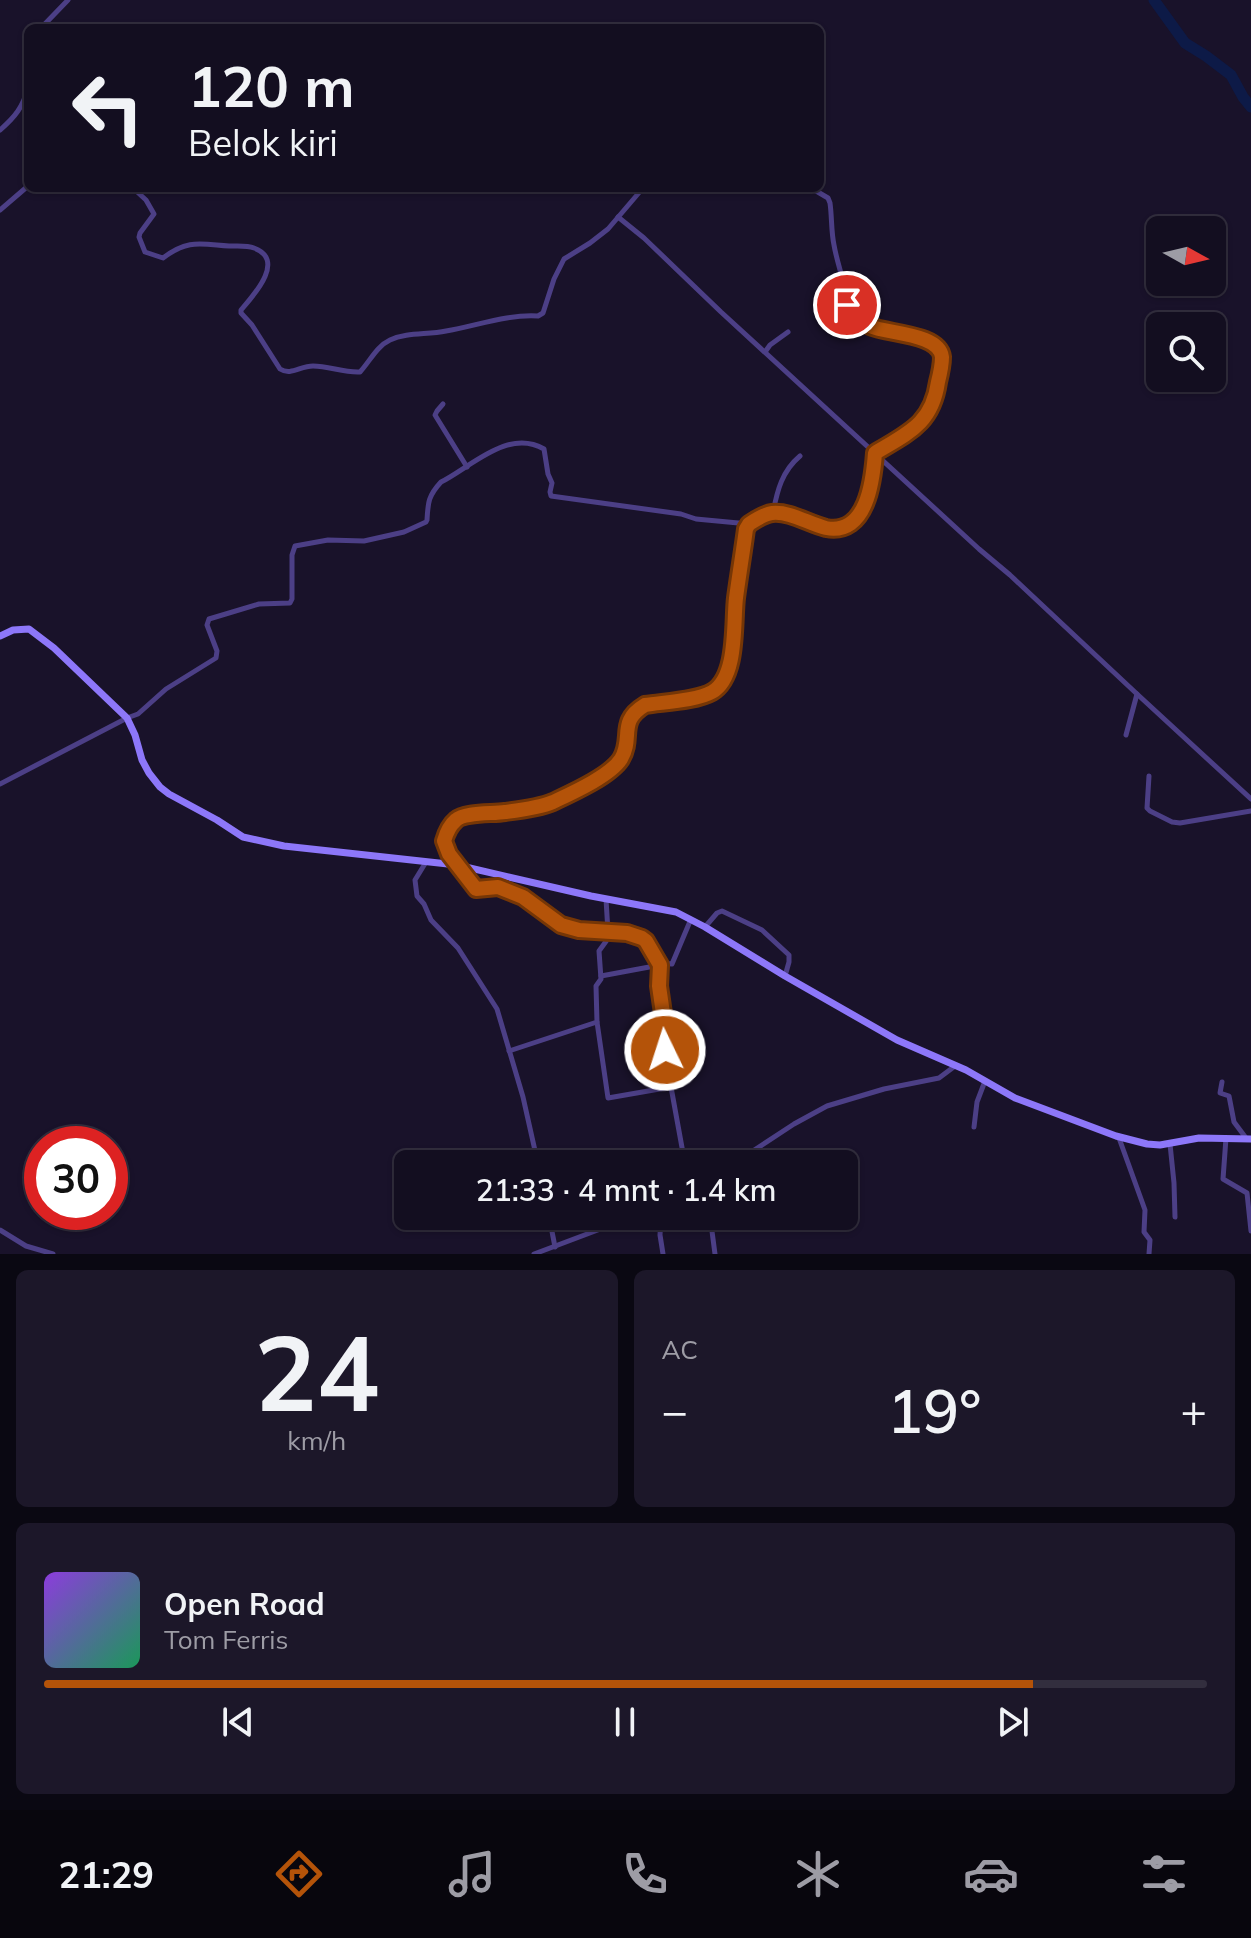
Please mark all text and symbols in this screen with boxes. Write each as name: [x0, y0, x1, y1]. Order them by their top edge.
text: 120 m: [188, 51, 355, 121]
icon: left: [56, 56, 160, 160]
text: Belok kiri: [188, 120, 338, 165]
north arrow: [1146, 216, 1226, 296]
map controls: [1146, 216, 1226, 392]
pin: [813, 271, 881, 339]
icon: arrive: [825, 283, 869, 327]
button: search: [1146, 312, 1226, 392]
position arrow: [623, 1008, 707, 1092]
speed limit sign: 30: [24, 1126, 128, 1230]
text: 21:33 · 4 mnt · 1.4 km: [476, 1171, 776, 1209]
text: 24: [254, 1306, 379, 1437]
text: AC: [662, 1333, 698, 1366]
text: 19°: [887, 1373, 982, 1448]
text: −: [662, 1383, 688, 1438]
text: +: [1181, 1383, 1207, 1438]
text: km/h: [287, 1424, 346, 1457]
text: Open Road: [164, 1585, 325, 1623]
text: Tom Ferris: [164, 1623, 288, 1656]
icon: previous: [216, 1700, 260, 1744]
icon: pause: [603, 1700, 647, 1744]
icon: next: [991, 1700, 1035, 1744]
icon: directions: [271, 1846, 327, 1902]
icon: music: [444, 1846, 500, 1902]
icon: phone: [617, 1846, 673, 1902]
icon: climate: [790, 1846, 846, 1902]
icon: car: [963, 1846, 1019, 1902]
icon: filters: [1136, 1846, 1192, 1902]
text: 21:29: [59, 1852, 154, 1897]

